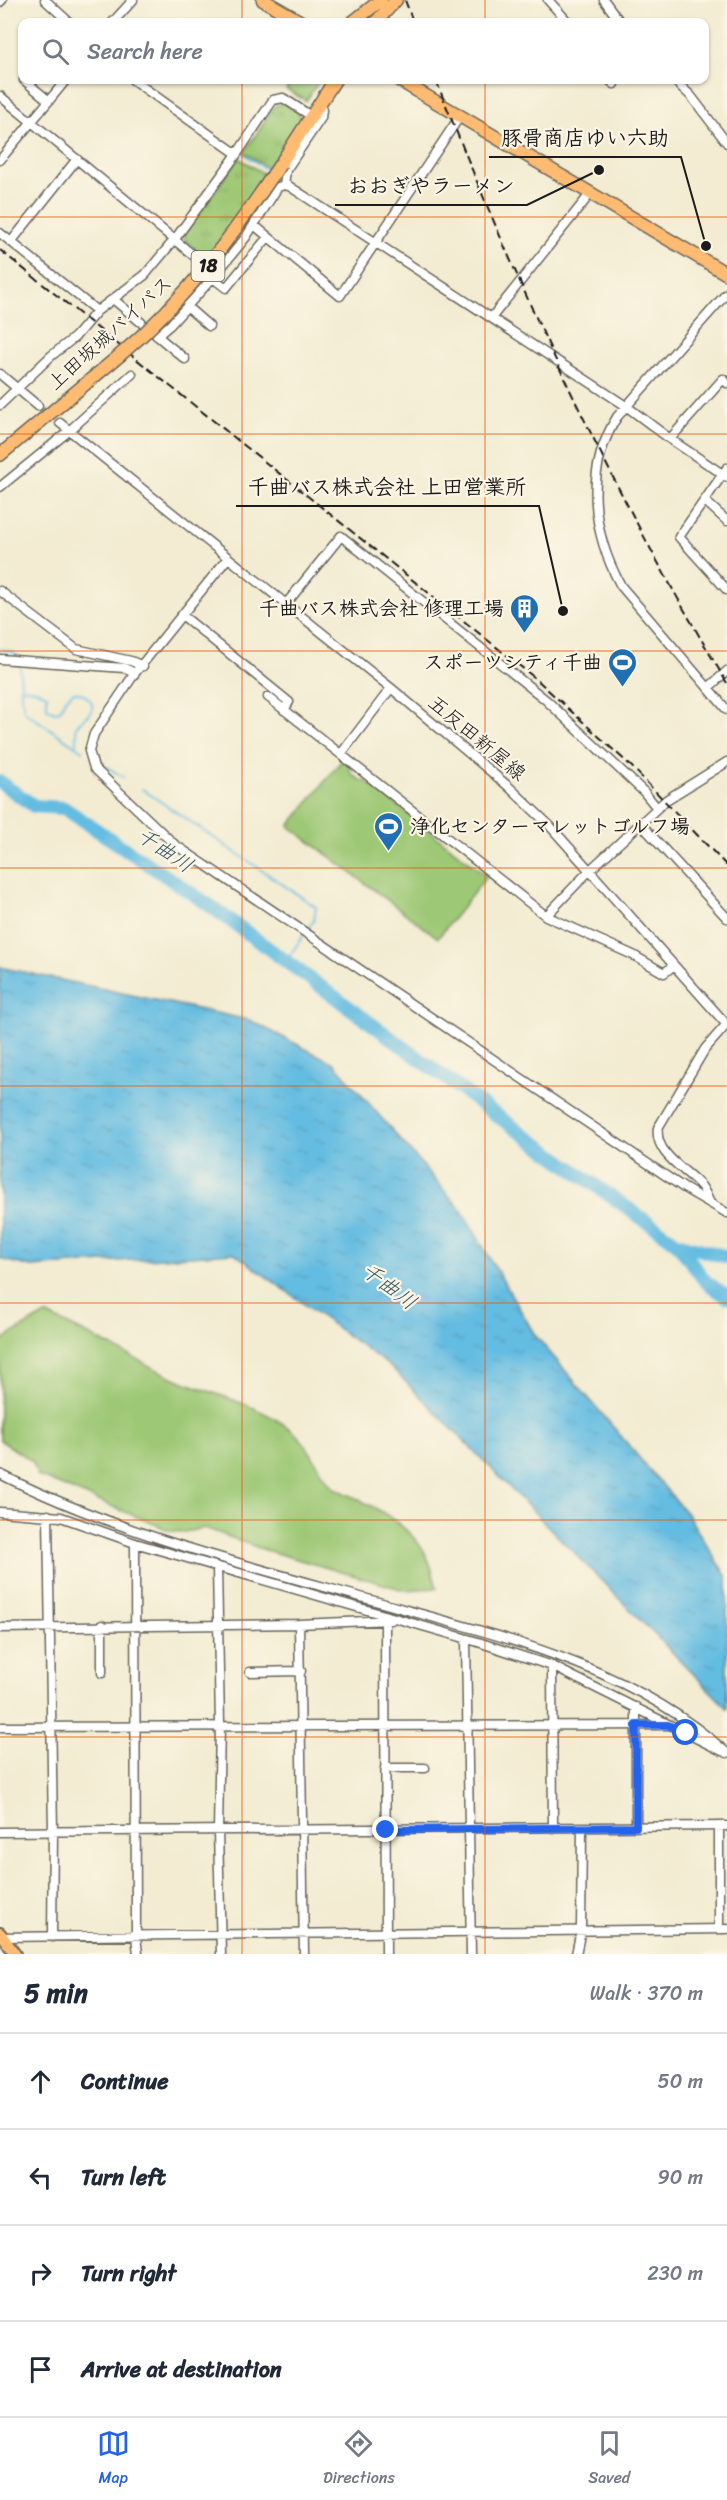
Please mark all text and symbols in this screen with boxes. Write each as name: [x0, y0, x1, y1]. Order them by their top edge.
search box: [18, 18, 709, 84]
text: Search here: [87, 32, 203, 71]
icon: search: [39, 35, 72, 68]
callout: 豚骨商店ゆい六助: [489, 118, 681, 157]
text: 豚骨商店ゆい六助: [501, 119, 669, 157]
callout: おおぎやラーメン: [335, 166, 527, 205]
text: おおぎやラーメン: [347, 167, 515, 205]
road number: 18: [192, 251, 224, 281]
street label: 上田坂城バイパス: [39, 267, 181, 399]
callout: 千曲バス株式会社 上田営業所: [236, 467, 539, 506]
text: 千曲バス株式会社 上田営業所: [248, 468, 526, 506]
place label: 千曲バス株式会社 修理工場: [259, 591, 504, 626]
building icon: 千曲バス株式会社 修理工場: [509, 592, 541, 634]
place label: スポーツシティ千曲: [424, 645, 602, 680]
sports icon: スポーツシティ千曲: [607, 646, 639, 688]
street label: 五反田新屋線: [420, 686, 534, 790]
place label: 浄化センターマレットゴルフ場: [410, 809, 690, 844]
sports icon: 浄化センターマレットゴルフ場: [373, 810, 405, 852]
water label: 千曲川: [128, 817, 202, 883]
water label: 千曲川: [352, 1252, 426, 1320]
route start: [672, 1719, 698, 1745]
route end: [372, 1816, 398, 1842]
text: 5 min: [24, 1970, 88, 2016]
text: Walk · 370 m: [590, 1976, 703, 2011]
text: Continue: [81, 2062, 169, 2101]
text: 50 m: [658, 2064, 703, 2099]
icon: ahead: [24, 2065, 57, 2098]
text: Turn left: [81, 2158, 166, 2197]
text: 90 m: [658, 2160, 703, 2195]
icon: left: [24, 2161, 57, 2194]
text: Turn right: [81, 2254, 176, 2293]
text: 230 m: [647, 2256, 703, 2291]
icon: right: [24, 2257, 57, 2290]
text: Arrive at destination: [81, 2350, 282, 2389]
icon: arrive: [24, 2353, 57, 2386]
tab: Map: [97, 2427, 130, 2492]
tab: Directions: [323, 2427, 395, 2492]
tab: Saved: [588, 2427, 630, 2492]

